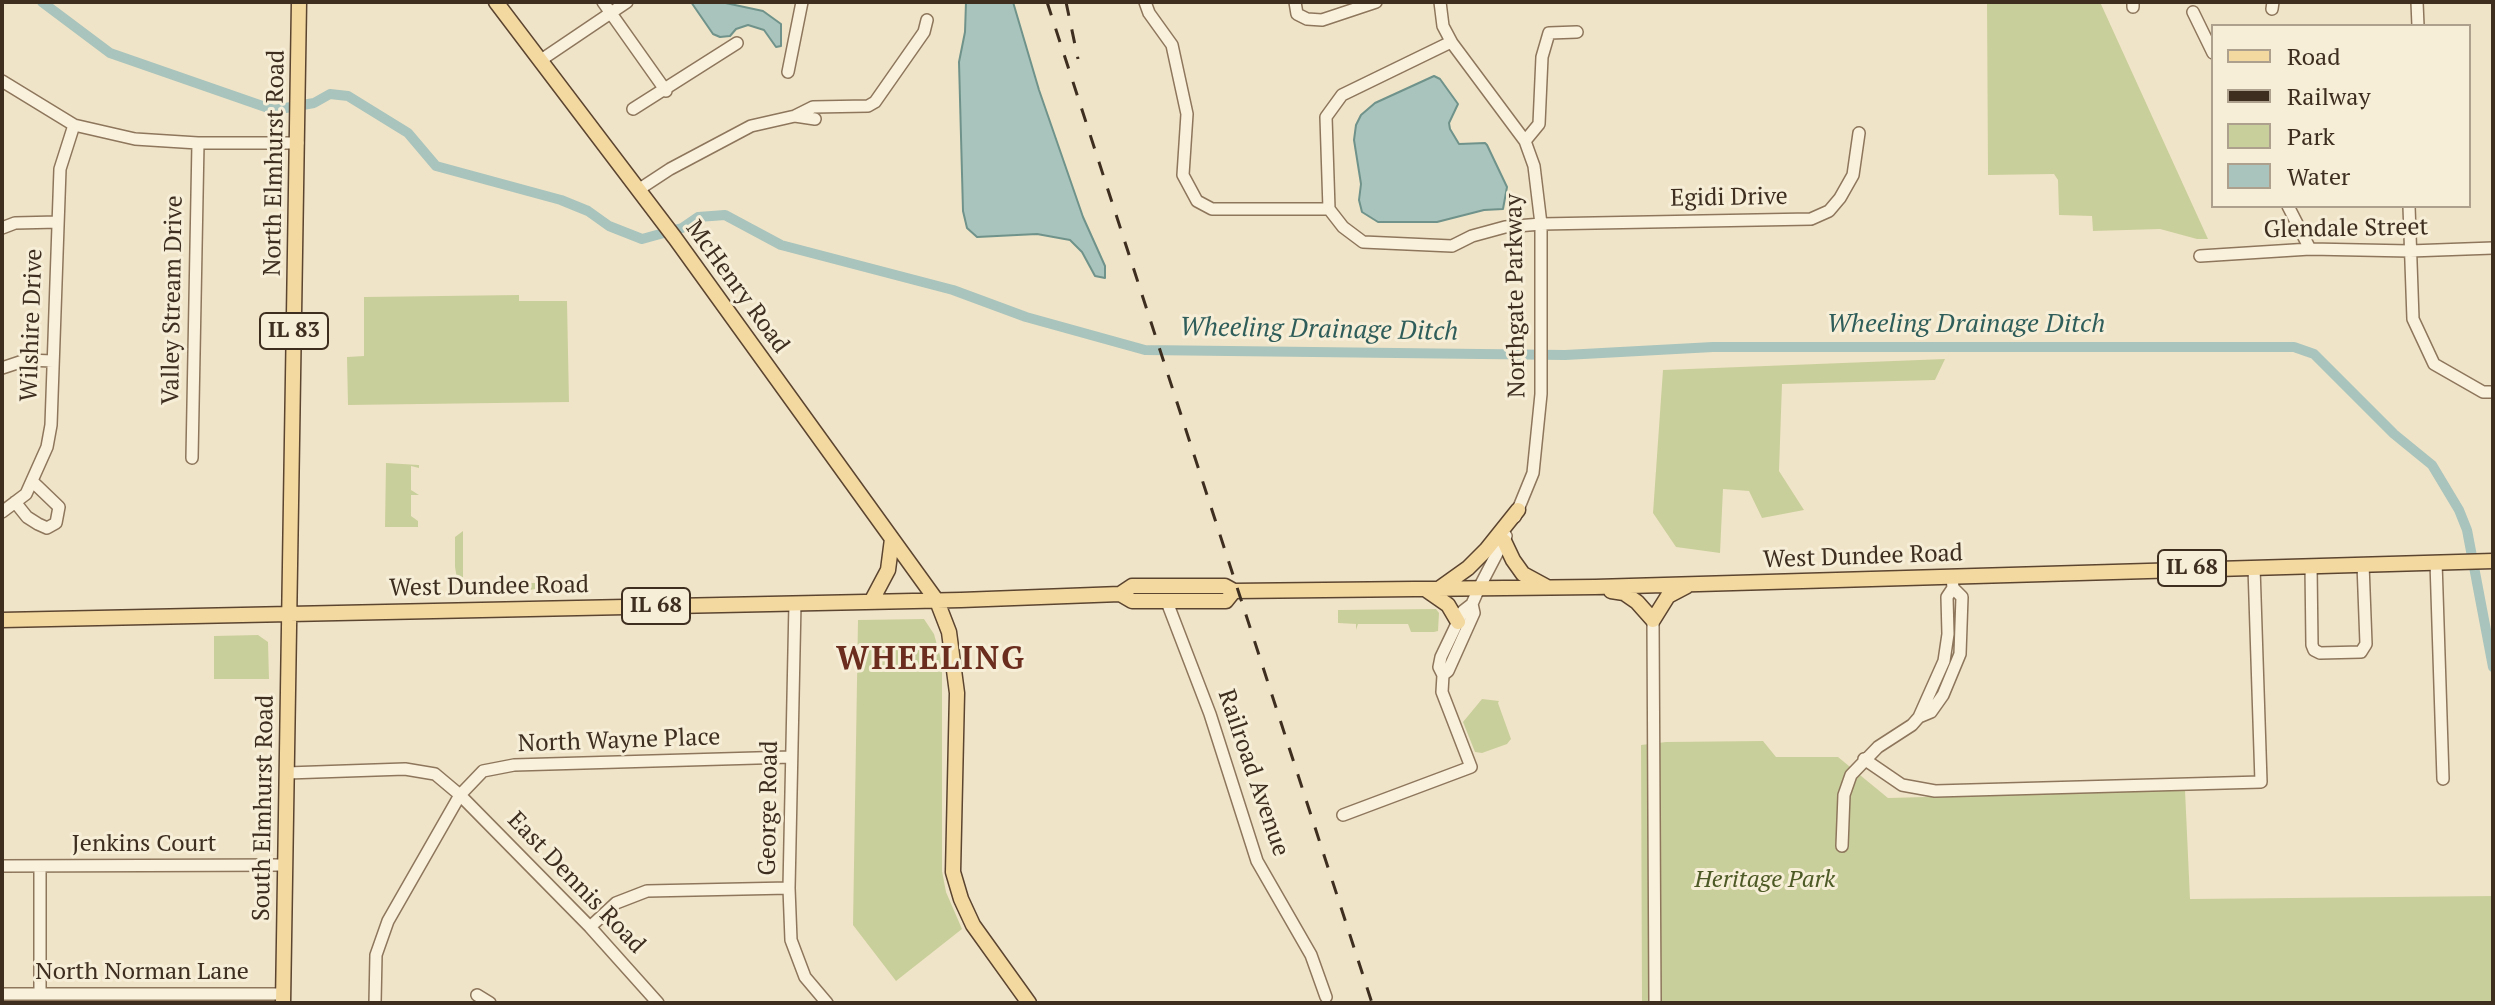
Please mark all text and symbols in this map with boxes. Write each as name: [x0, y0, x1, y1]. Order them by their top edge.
legend: [2211, 24, 2471, 208]
text: Road: [2287, 40, 2341, 72]
street label: North Elmhurst Road: [259, 49, 291, 277]
text: Railway: [2287, 80, 2371, 112]
text: Park: [2287, 120, 2335, 152]
text: Water: [2287, 160, 2350, 192]
street label: Egidi Drive: [1670, 183, 1788, 213]
street label: Northgate Parkway: [1500, 194, 1532, 398]
street label: Valley Stream Drive: [157, 195, 189, 405]
street label: Glendale Street: [2263, 213, 2429, 245]
street label: McHenry Road: [679, 215, 795, 359]
street label: Wilshire Drive: [15, 248, 49, 402]
water label: Wheeling Drainage Ditch: [1827, 309, 2105, 341]
water label: Wheeling Drainage Ditch: [1179, 312, 1459, 348]
road number: IL 83: [260, 313, 328, 349]
street label: West Dundee Road: [1763, 539, 1963, 575]
road number: IL 68: [2158, 550, 2226, 586]
street label: West Dundee Road: [389, 571, 589, 603]
road number: IL 68: [622, 588, 690, 624]
district label: WHEELING: [836, 641, 1026, 679]
street label: Railroad Avenue: [1211, 686, 1295, 860]
street label: South Elmhurst Road: [248, 695, 280, 921]
street label: North Wayne Place: [517, 723, 721, 759]
street label: George Road: [753, 740, 785, 876]
street label: East Dennis Road: [501, 806, 651, 960]
street label: Jenkins Court: [72, 830, 216, 858]
park label: Heritage Park: [1695, 866, 1835, 894]
street label: North Norman Lane: [35, 958, 249, 986]

